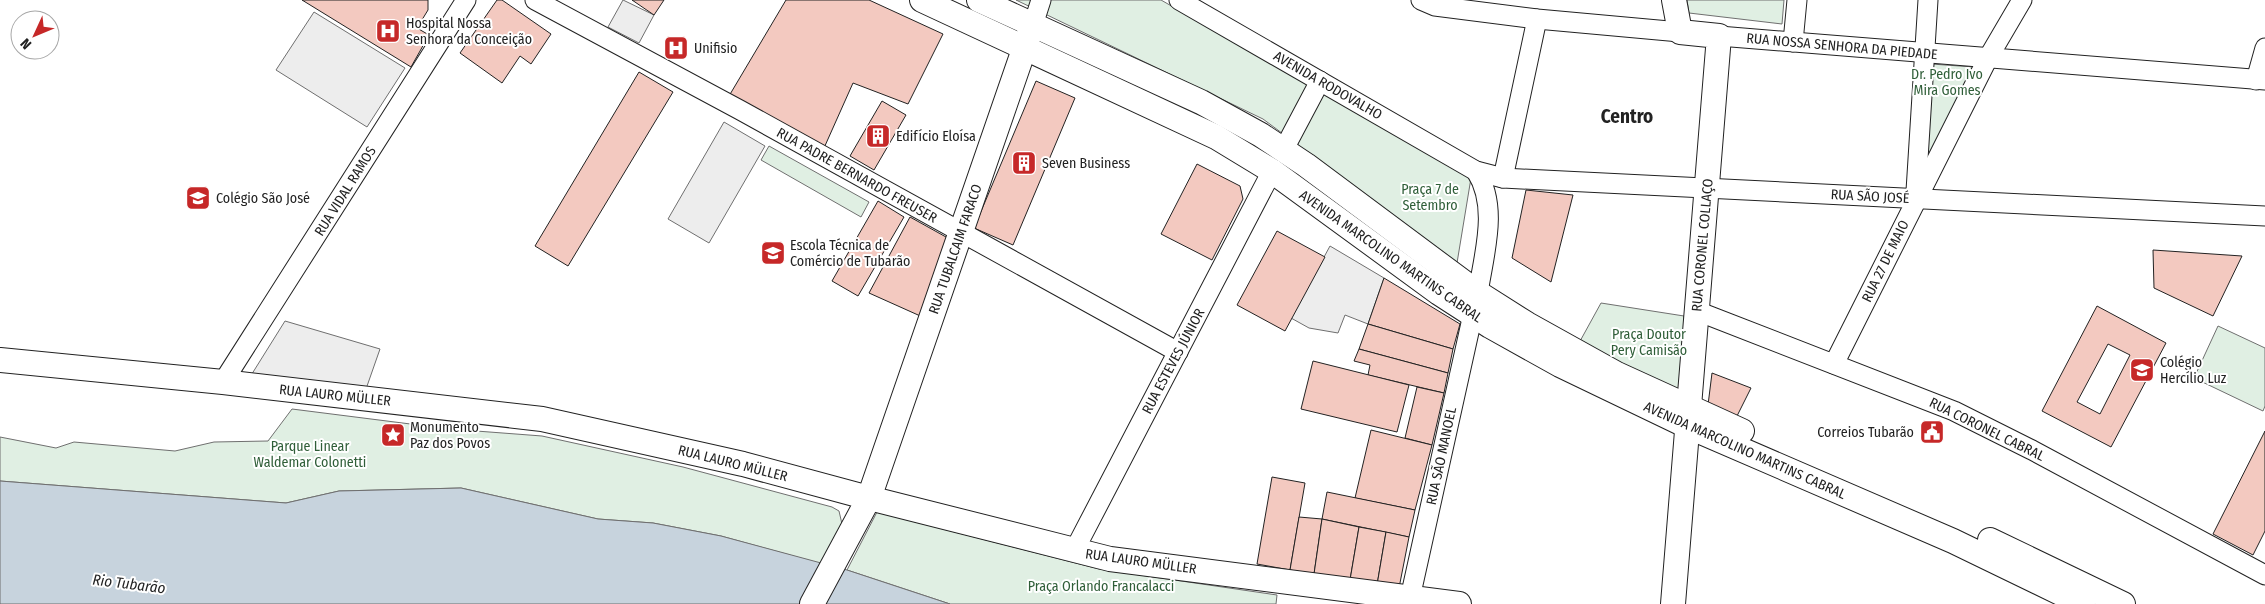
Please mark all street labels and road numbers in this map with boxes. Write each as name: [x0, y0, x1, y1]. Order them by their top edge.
street label: RUA NOSSA SENHORA DA PIEDADE: [1746, 30, 1939, 63]
street label: AVENIDA RODOVALHO: [1270, 47, 1385, 124]
street label: RUA PADRE BERNARDO FREUSER: [774, 124, 940, 227]
street label: RUA VIDAL RAMOS: [311, 143, 380, 239]
street label: RUA CORONEL COLLAÇO: [1688, 178, 1717, 312]
street label: RUA TUBALCAIM FARACO: [925, 182, 986, 316]
street label: RUA SÃO JOSÉ: [1830, 185, 1910, 207]
street label: AVENIDA MARCOLINO MARTINS CABRAL: [1296, 187, 1485, 326]
street label: RUA 27 DE MAIO: [1858, 217, 1913, 305]
street label: RUA ESTEVES JÚNIOR: [1138, 305, 1209, 417]
street label: RUA LAURO MÜLLER: [278, 380, 392, 410]
street label: RUA CORONEL CABRAL: [1926, 394, 2047, 465]
street label: AVENIDA MARCOLINO MARTINS CABRAL: [1641, 398, 1848, 503]
street label: RUA SÃO MANOEL: [1423, 406, 1460, 507]
street label: RUA LAURO MÜLLER: [676, 441, 790, 485]
street label: RUA LAURO MÜLLER: [1084, 544, 1198, 578]

